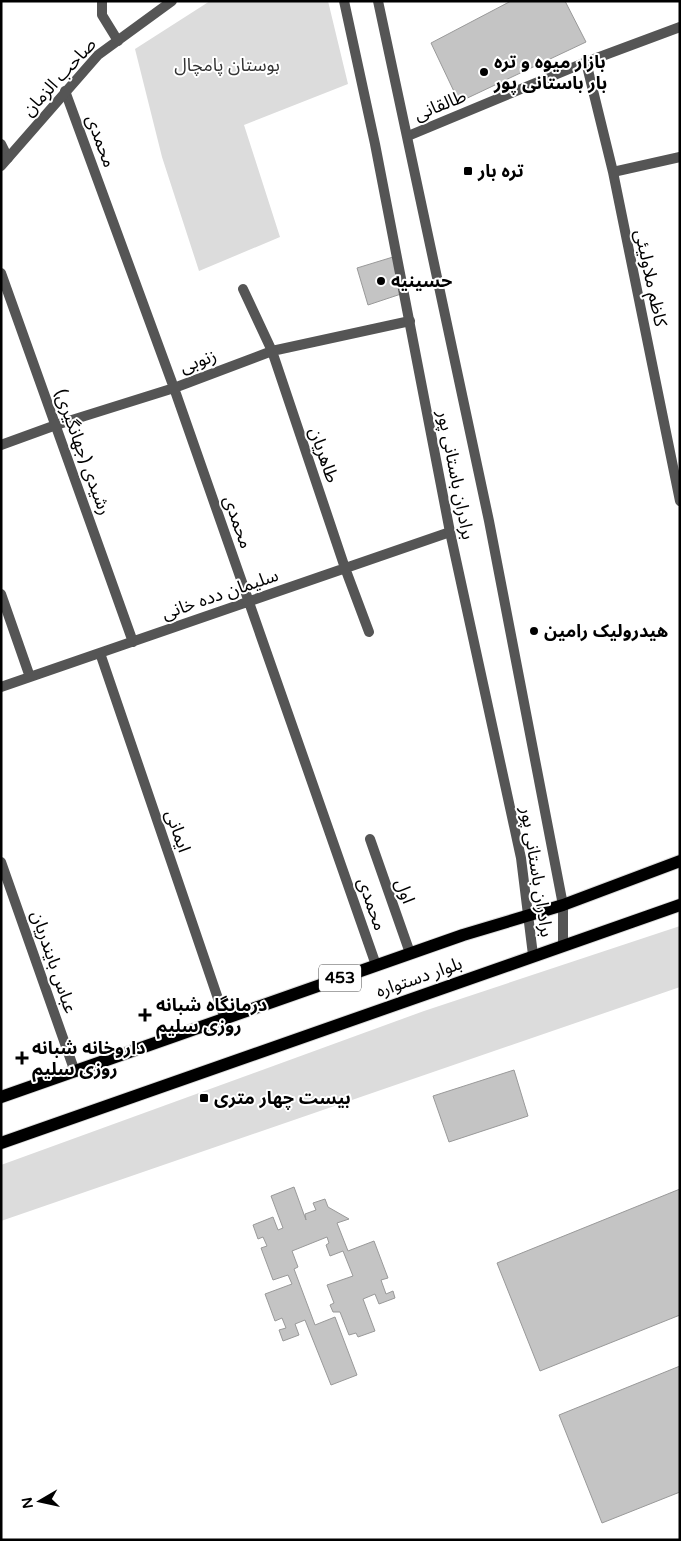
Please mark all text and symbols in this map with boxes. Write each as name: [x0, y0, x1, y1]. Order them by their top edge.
street label: صاحب الزمان: [17, 33, 101, 121]
place label: بازار میوه و تره بار باستانی پور: [493, 51, 607, 95]
park label: بوستان پامچال: [174, 54, 280, 76]
marker: بازار میوه و تره بار باستانی پور: [478, 66, 490, 78]
street label: طالقانی: [411, 85, 469, 125]
street label: محمدی: [81, 112, 121, 170]
place label: تره بار: [477, 160, 524, 182]
marker: تره بار: [462, 165, 474, 177]
street label: کاظم ملاولیئی: [628, 227, 672, 330]
place label: حسینیه: [391, 270, 452, 292]
marker: حسینیه: [375, 275, 387, 287]
street label: زنوبی: [177, 344, 219, 378]
street label: رشیدی (جهانگیری): [50, 386, 116, 518]
street label: برادران باستانی پور: [432, 408, 479, 542]
street label: طاهریان: [304, 424, 344, 486]
street label: محمدی: [219, 493, 257, 551]
street label: سلیمان دده خانی: [159, 564, 281, 624]
place label: هیدرولیک رامین: [544, 620, 668, 642]
marker: هیدرولیک رامین: [528, 625, 540, 637]
street label: برادران باستانی پور: [516, 804, 558, 939]
street label: ایمانی: [161, 807, 195, 855]
street label: محمدی: [353, 875, 391, 933]
street label: اول: [390, 876, 420, 906]
street label: عباس بایندریان: [26, 908, 82, 1016]
street label: بلوار دستواره: [373, 952, 465, 1002]
road number: 453: [319, 964, 361, 991]
place label: درمانگاه شبانه روزی سلیم: [156, 994, 267, 1039]
marker: درمانگاه شبانه روزی سلیم: [138, 1008, 152, 1022]
place label: داروخانه شبانه روزی سلیم: [32, 1037, 145, 1082]
marker: داروخانه شبانه روزی سلیم: [16, 1052, 28, 1064]
place label: بیست چهار متری: [214, 1087, 351, 1110]
marker: بیست چهار متری: [198, 1092, 210, 1104]
north arrow: [15, 1476, 65, 1526]
text: N: [18, 1496, 37, 1510]

